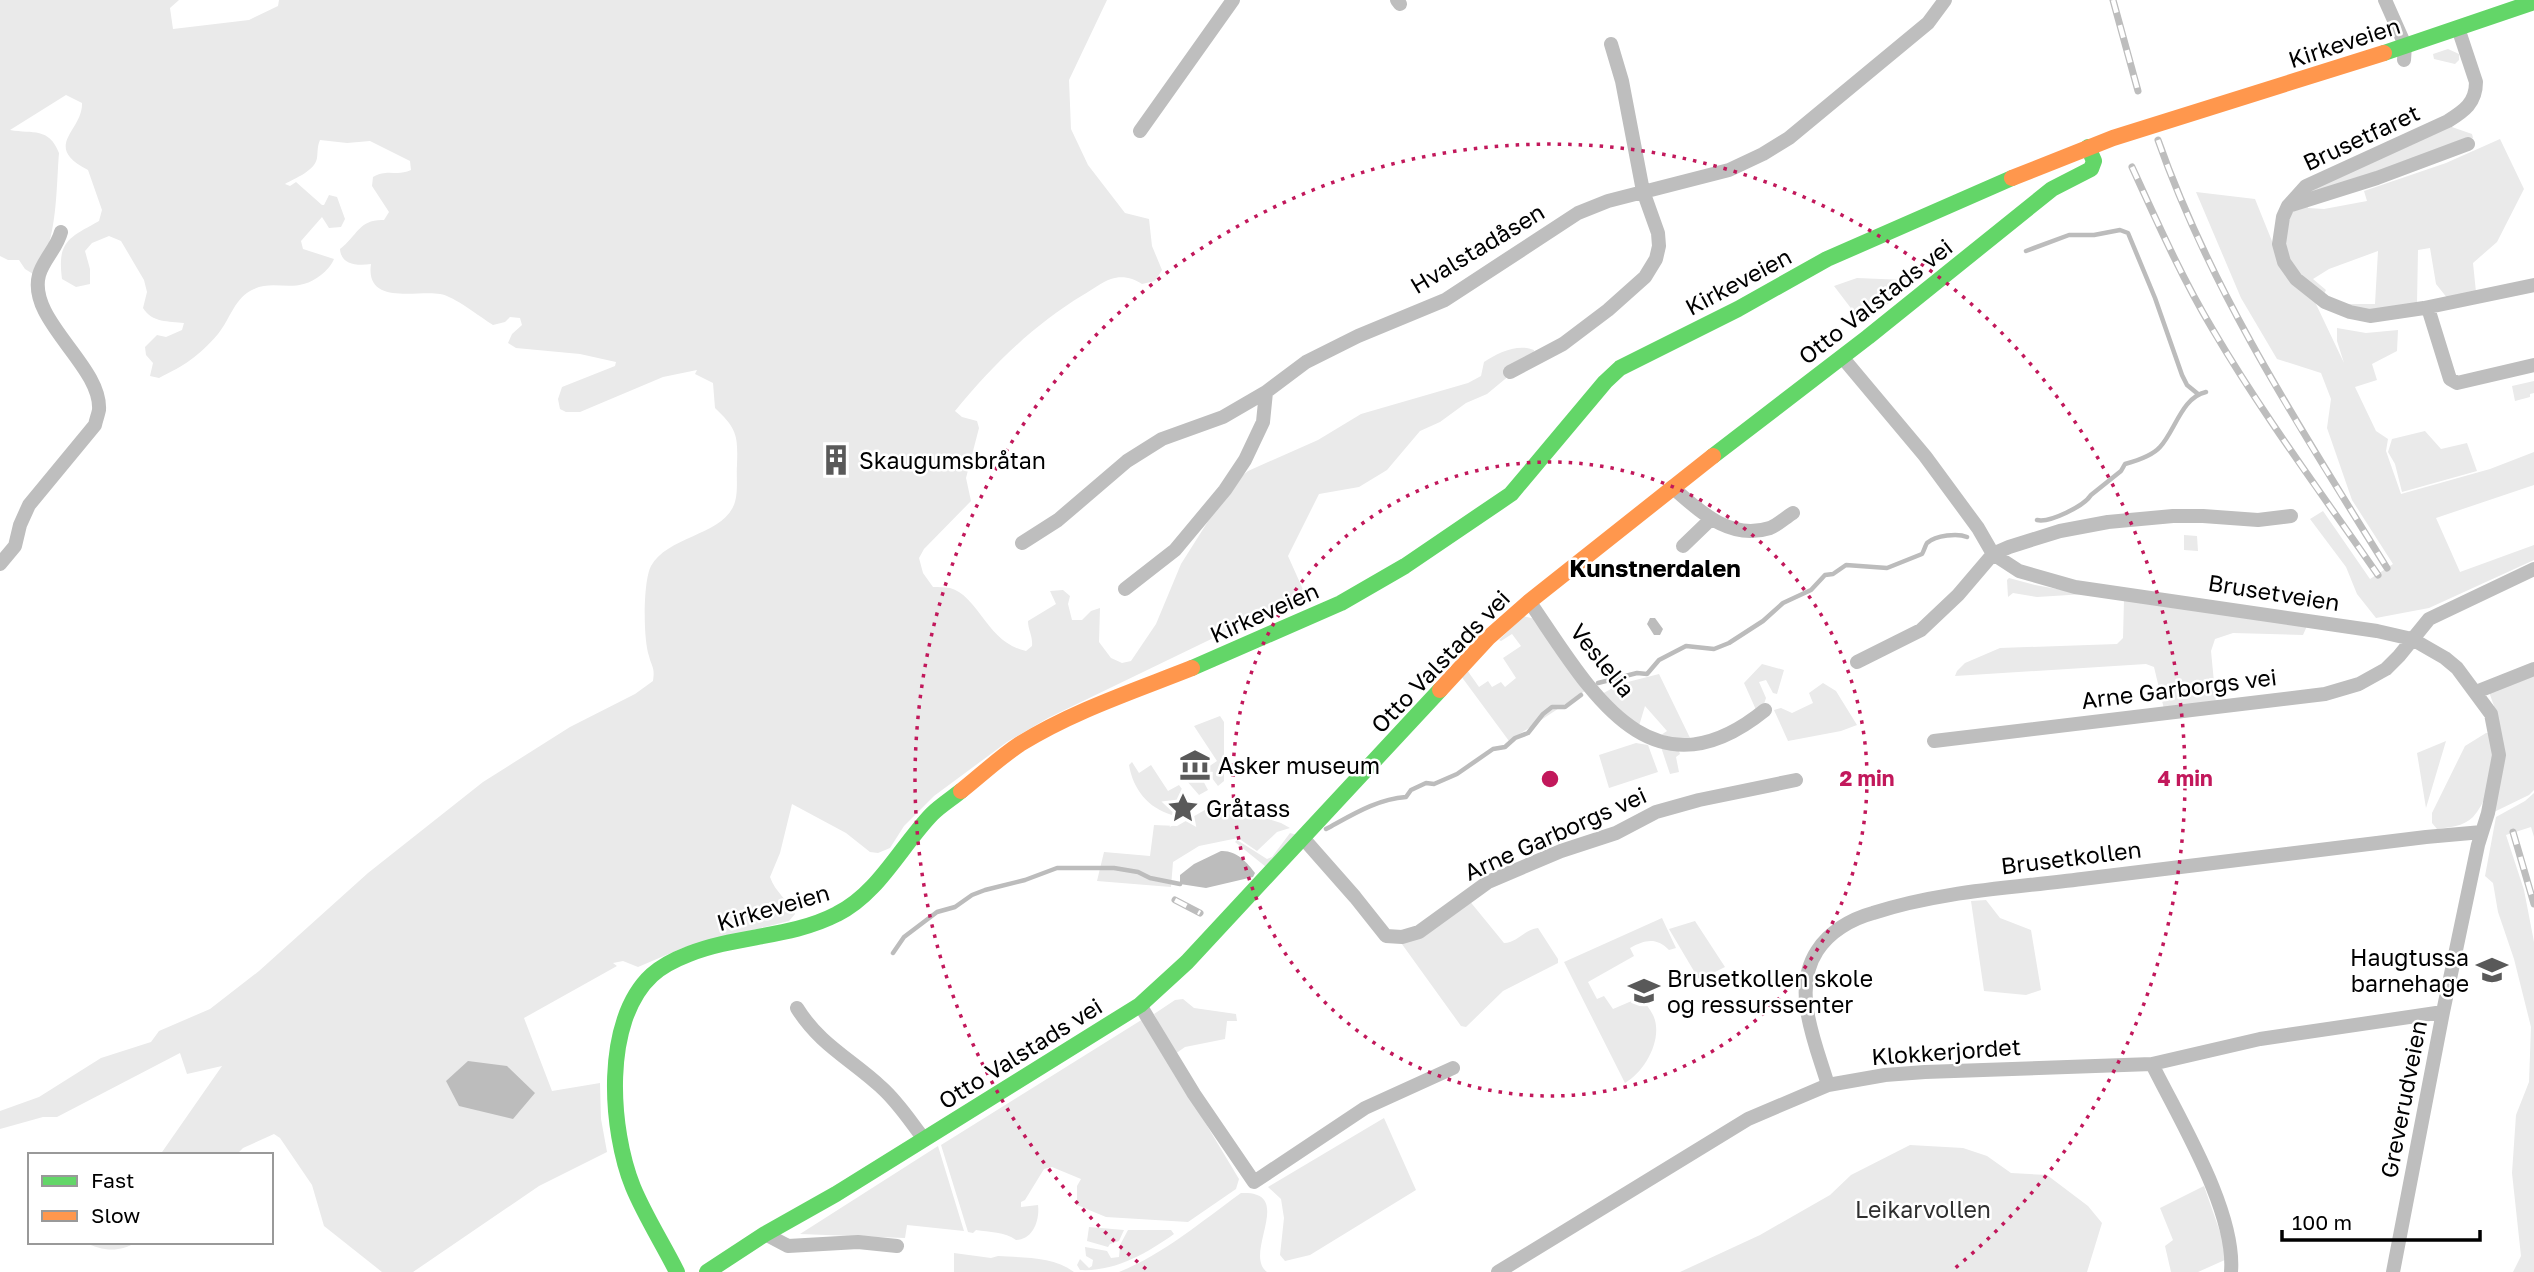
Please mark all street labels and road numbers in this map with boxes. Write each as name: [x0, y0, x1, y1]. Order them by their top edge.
street label: Kirkeveien: [2285, 11, 2403, 73]
street label: Brusetfaret: [2298, 98, 2424, 176]
street label: Hvalstadåsen: [1405, 197, 1549, 299]
street label: Otto Valstads vei: [1792, 232, 1958, 370]
street label: Kirkeveien: [1680, 241, 1796, 321]
street label: Brusetveien: [2206, 568, 2342, 616]
street label: Kirkeveien: [1205, 576, 1323, 648]
street label: Otto Valstads vei: [1365, 584, 1515, 738]
street label: Veslelia: [1565, 618, 1641, 702]
street label: Arne Garborgs vei: [2080, 662, 2278, 714]
street label: Arne Garborgs vei: [1460, 780, 1650, 886]
street label: Brusetkollen: [1999, 834, 2143, 880]
street label: Kirkeveien: [713, 878, 833, 936]
street label: Otto Valstads vei: [933, 991, 1107, 1115]
street label: Greverudveien: [2374, 1018, 2432, 1180]
street label: Klokkerjordet: [1870, 1032, 2022, 1070]

